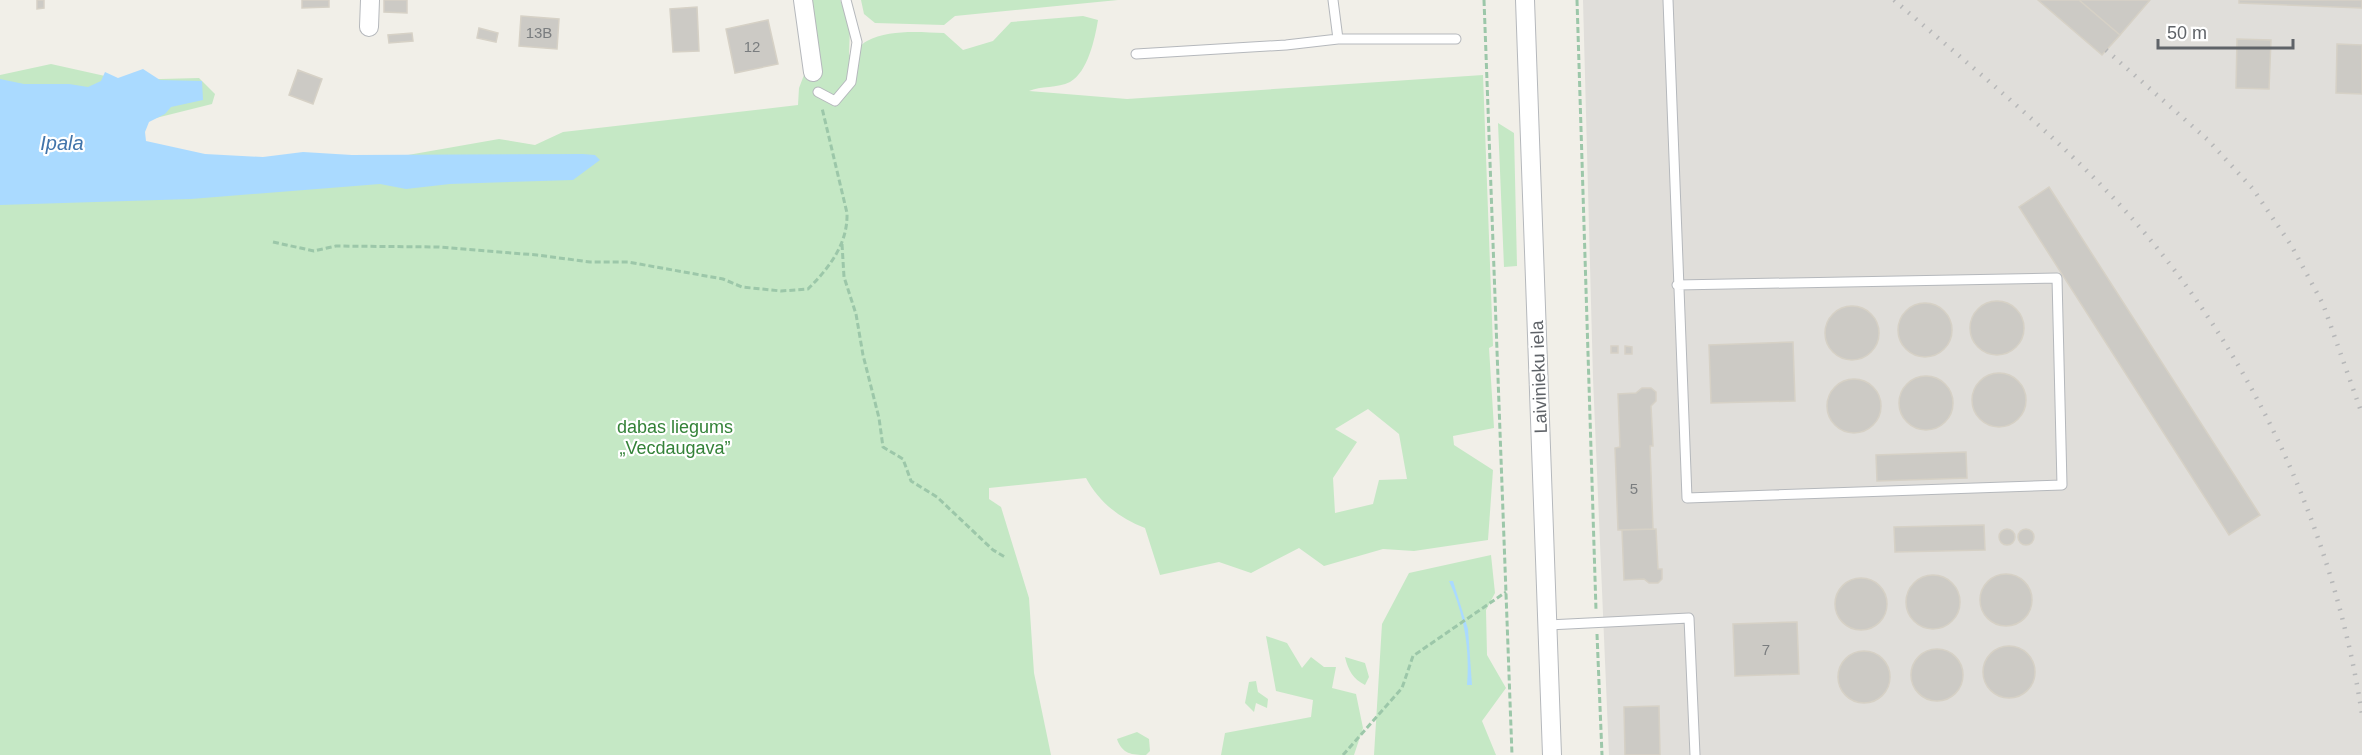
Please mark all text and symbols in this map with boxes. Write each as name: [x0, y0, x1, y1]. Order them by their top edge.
scale bar: [2158, 12, 2293, 50]
text: 50 m: [2167, 23, 2207, 43]
house number: 13B: [526, 24, 552, 41]
house number: 12: [744, 38, 760, 55]
water label: Ipala: [40, 132, 84, 154]
street label: Laivinieku iela: [1527, 319, 1551, 434]
park label: dabas liegums „Vecdaugava”: [617, 417, 733, 458]
house number: 5: [1630, 480, 1638, 497]
house number: 7: [1762, 641, 1770, 658]

